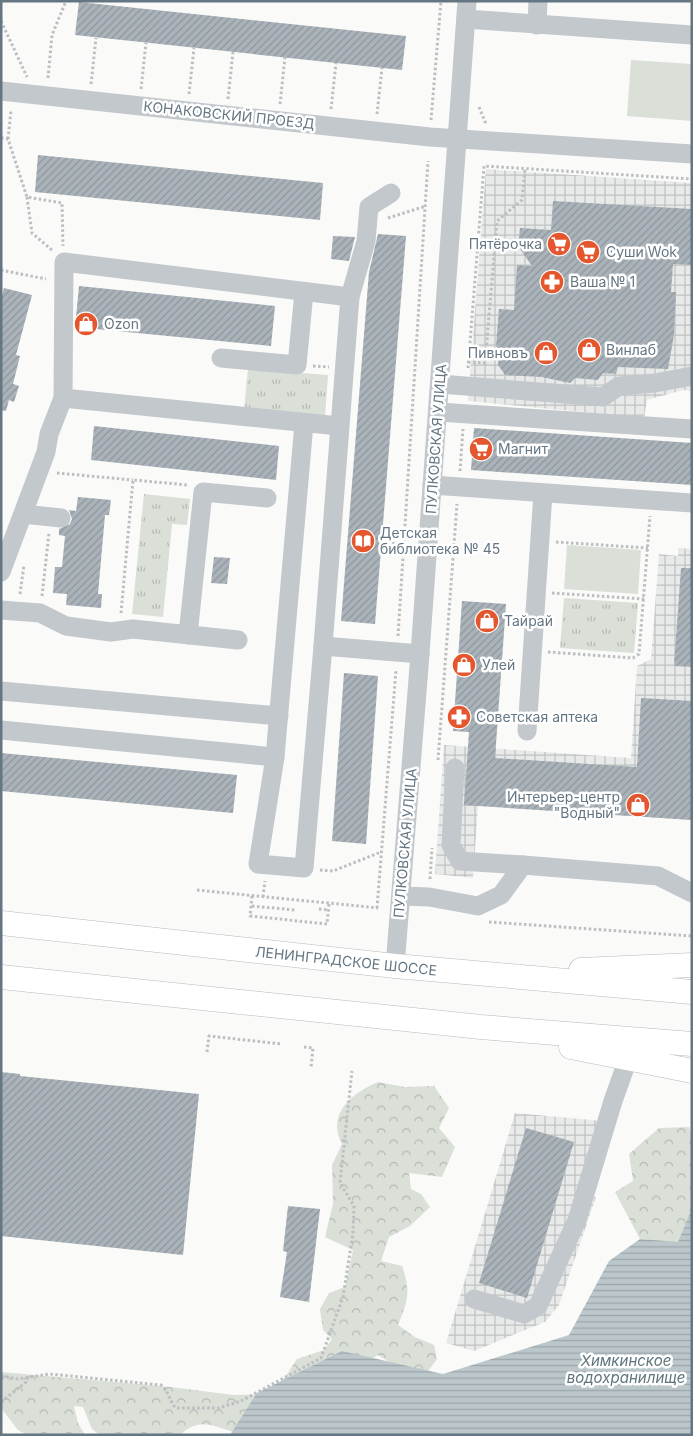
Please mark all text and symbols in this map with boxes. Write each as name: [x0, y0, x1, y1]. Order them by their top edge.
street label: КОНАКОВСКИЙ ПРОЕЗД: [143, 96, 315, 132]
supermarket icon: Пятёрочка: [546, 231, 572, 257]
place label: Пятёрочка: [469, 235, 542, 252]
supermarket icon: Суши Wok: [575, 239, 601, 265]
place label: Суши Wok: [606, 243, 677, 260]
pharmacy icon: Ваша № 1: [539, 269, 565, 295]
place label: Ваша № 1: [570, 273, 635, 290]
shop icon: Ozon: [73, 311, 99, 337]
place label: Ozon: [104, 315, 139, 332]
shop icon: Винлаб: [576, 337, 602, 363]
shop icon: Пивновъ: [533, 340, 559, 366]
place label: Винлаб: [606, 341, 656, 358]
place label: Пивновъ: [468, 344, 528, 361]
street label: ПУЛКОВСКАЯ УЛИЦА: [422, 363, 449, 515]
supermarket icon: Магнит: [468, 436, 494, 462]
place label: Магнит: [498, 440, 548, 457]
place label: Детская библиотека № 45: [380, 524, 500, 557]
library icon: Детская библиотека № 45: [350, 528, 376, 554]
shop icon: Тайрай: [474, 608, 500, 634]
place label: Тайрай: [504, 612, 553, 629]
shop icon: Улей: [451, 652, 477, 678]
place label: Улей: [482, 656, 515, 673]
pharmacy icon: Советская аптека: [446, 704, 472, 730]
place label: Советская аптека: [476, 708, 598, 725]
street label: ПУЛКОВСКАЯ УЛИЦА: [389, 767, 420, 919]
place label: Интерьер-центр "Водный": [507, 788, 620, 821]
shop icon: Интерьер-центр "Водный": [625, 792, 651, 818]
street label: ЛЕНИНГРАДСКОЕ ШОССЕ: [254, 943, 438, 978]
water label: Химкинское водохранилище: [567, 1351, 685, 1387]

